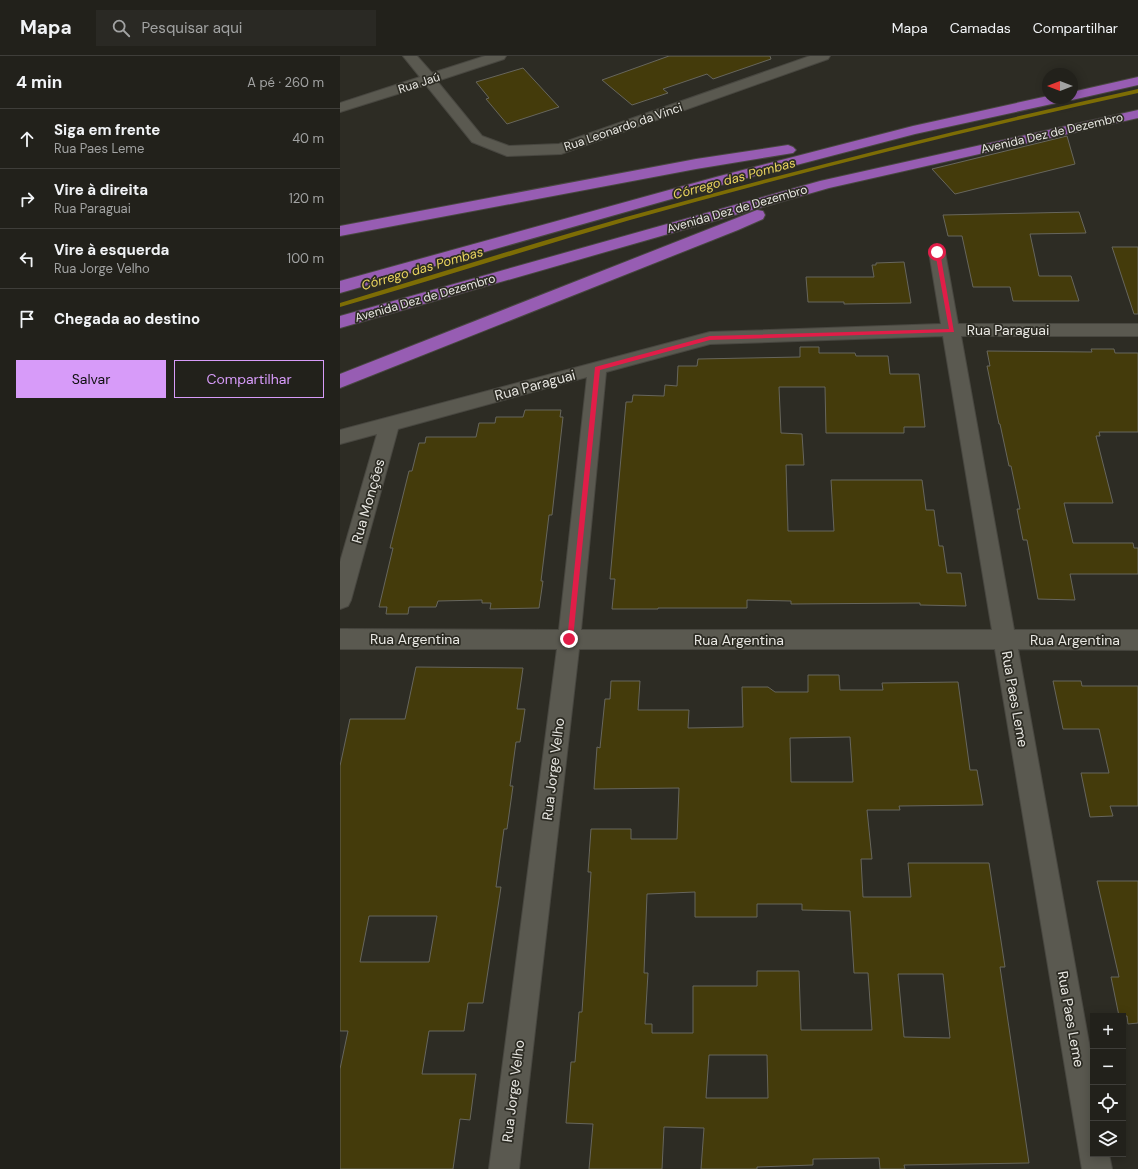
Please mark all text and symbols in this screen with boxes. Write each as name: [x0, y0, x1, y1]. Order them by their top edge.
search box: [96, 10, 376, 46]
text: Mapa: [20, 15, 72, 40]
icon: search: [110, 17, 132, 39]
text: Pesquisar aqui: [142, 18, 242, 38]
text: Mapa: [892, 19, 928, 37]
text: Camadas: [950, 19, 1011, 37]
text: Compartilhar: [1033, 19, 1118, 37]
north arrow: [1042, 68, 1078, 104]
street label: Rua Jaú: [396, 69, 442, 97]
text: 4 min: [16, 71, 62, 93]
text: A pé · 260 m: [247, 74, 324, 91]
street label: Rua Leonardo da Vinci: [562, 99, 684, 155]
street label: Avenida Dez de Dezembro: [979, 109, 1125, 157]
text: Siga em frente: [54, 120, 160, 140]
icon: ahead: [16, 128, 38, 150]
text: 40 m: [292, 130, 324, 147]
text: Rua Paes Leme: [54, 140, 144, 157]
water label: Córrego das Pombas: [671, 154, 797, 203]
text: Vire à direita: [54, 180, 148, 200]
street label: Avenida Dez de Dezembro: [665, 181, 809, 237]
icon: right: [16, 188, 38, 210]
text: 120 m: [289, 190, 324, 207]
text: Rua Paraguai: [54, 200, 131, 217]
text: Vire à esquerda: [54, 240, 169, 260]
water label: Córrego das Pombas: [359, 243, 485, 294]
route start: [928, 243, 946, 261]
icon: left: [16, 248, 38, 270]
text: 100 m: [287, 250, 324, 267]
text: Rua Jorge Velho: [54, 260, 150, 277]
street label: Avenida Dez de Dezembro: [353, 270, 497, 326]
icon: arrive: [16, 308, 38, 330]
text: Chegada ao destino: [54, 309, 200, 329]
street label: Rua Paraguai: [967, 321, 1049, 339]
button: Salvar: [16, 360, 166, 398]
button: Compartilhar: [174, 360, 324, 398]
street label: Rua Paraguai: [493, 366, 577, 404]
street label: Rua Monções: [347, 457, 389, 545]
street label: Rua Argentina: [370, 630, 460, 648]
route end: [560, 630, 578, 648]
street label: Rua Argentina: [694, 631, 784, 649]
street label: Rua Argentina: [1030, 631, 1120, 649]
street label: Rua Paes Leme: [998, 650, 1032, 748]
street label: Rua Jorge Velho: [538, 717, 568, 821]
street label: Rua Paes Leme: [1054, 970, 1088, 1068]
map controls: [1090, 1013, 1126, 1157]
button: +: [1090, 1013, 1126, 1049]
street label: Rua Jorge Velho: [498, 1039, 528, 1143]
button: −: [1090, 1049, 1126, 1085]
button: locate: [1090, 1085, 1126, 1121]
button: layers: [1090, 1121, 1126, 1157]

